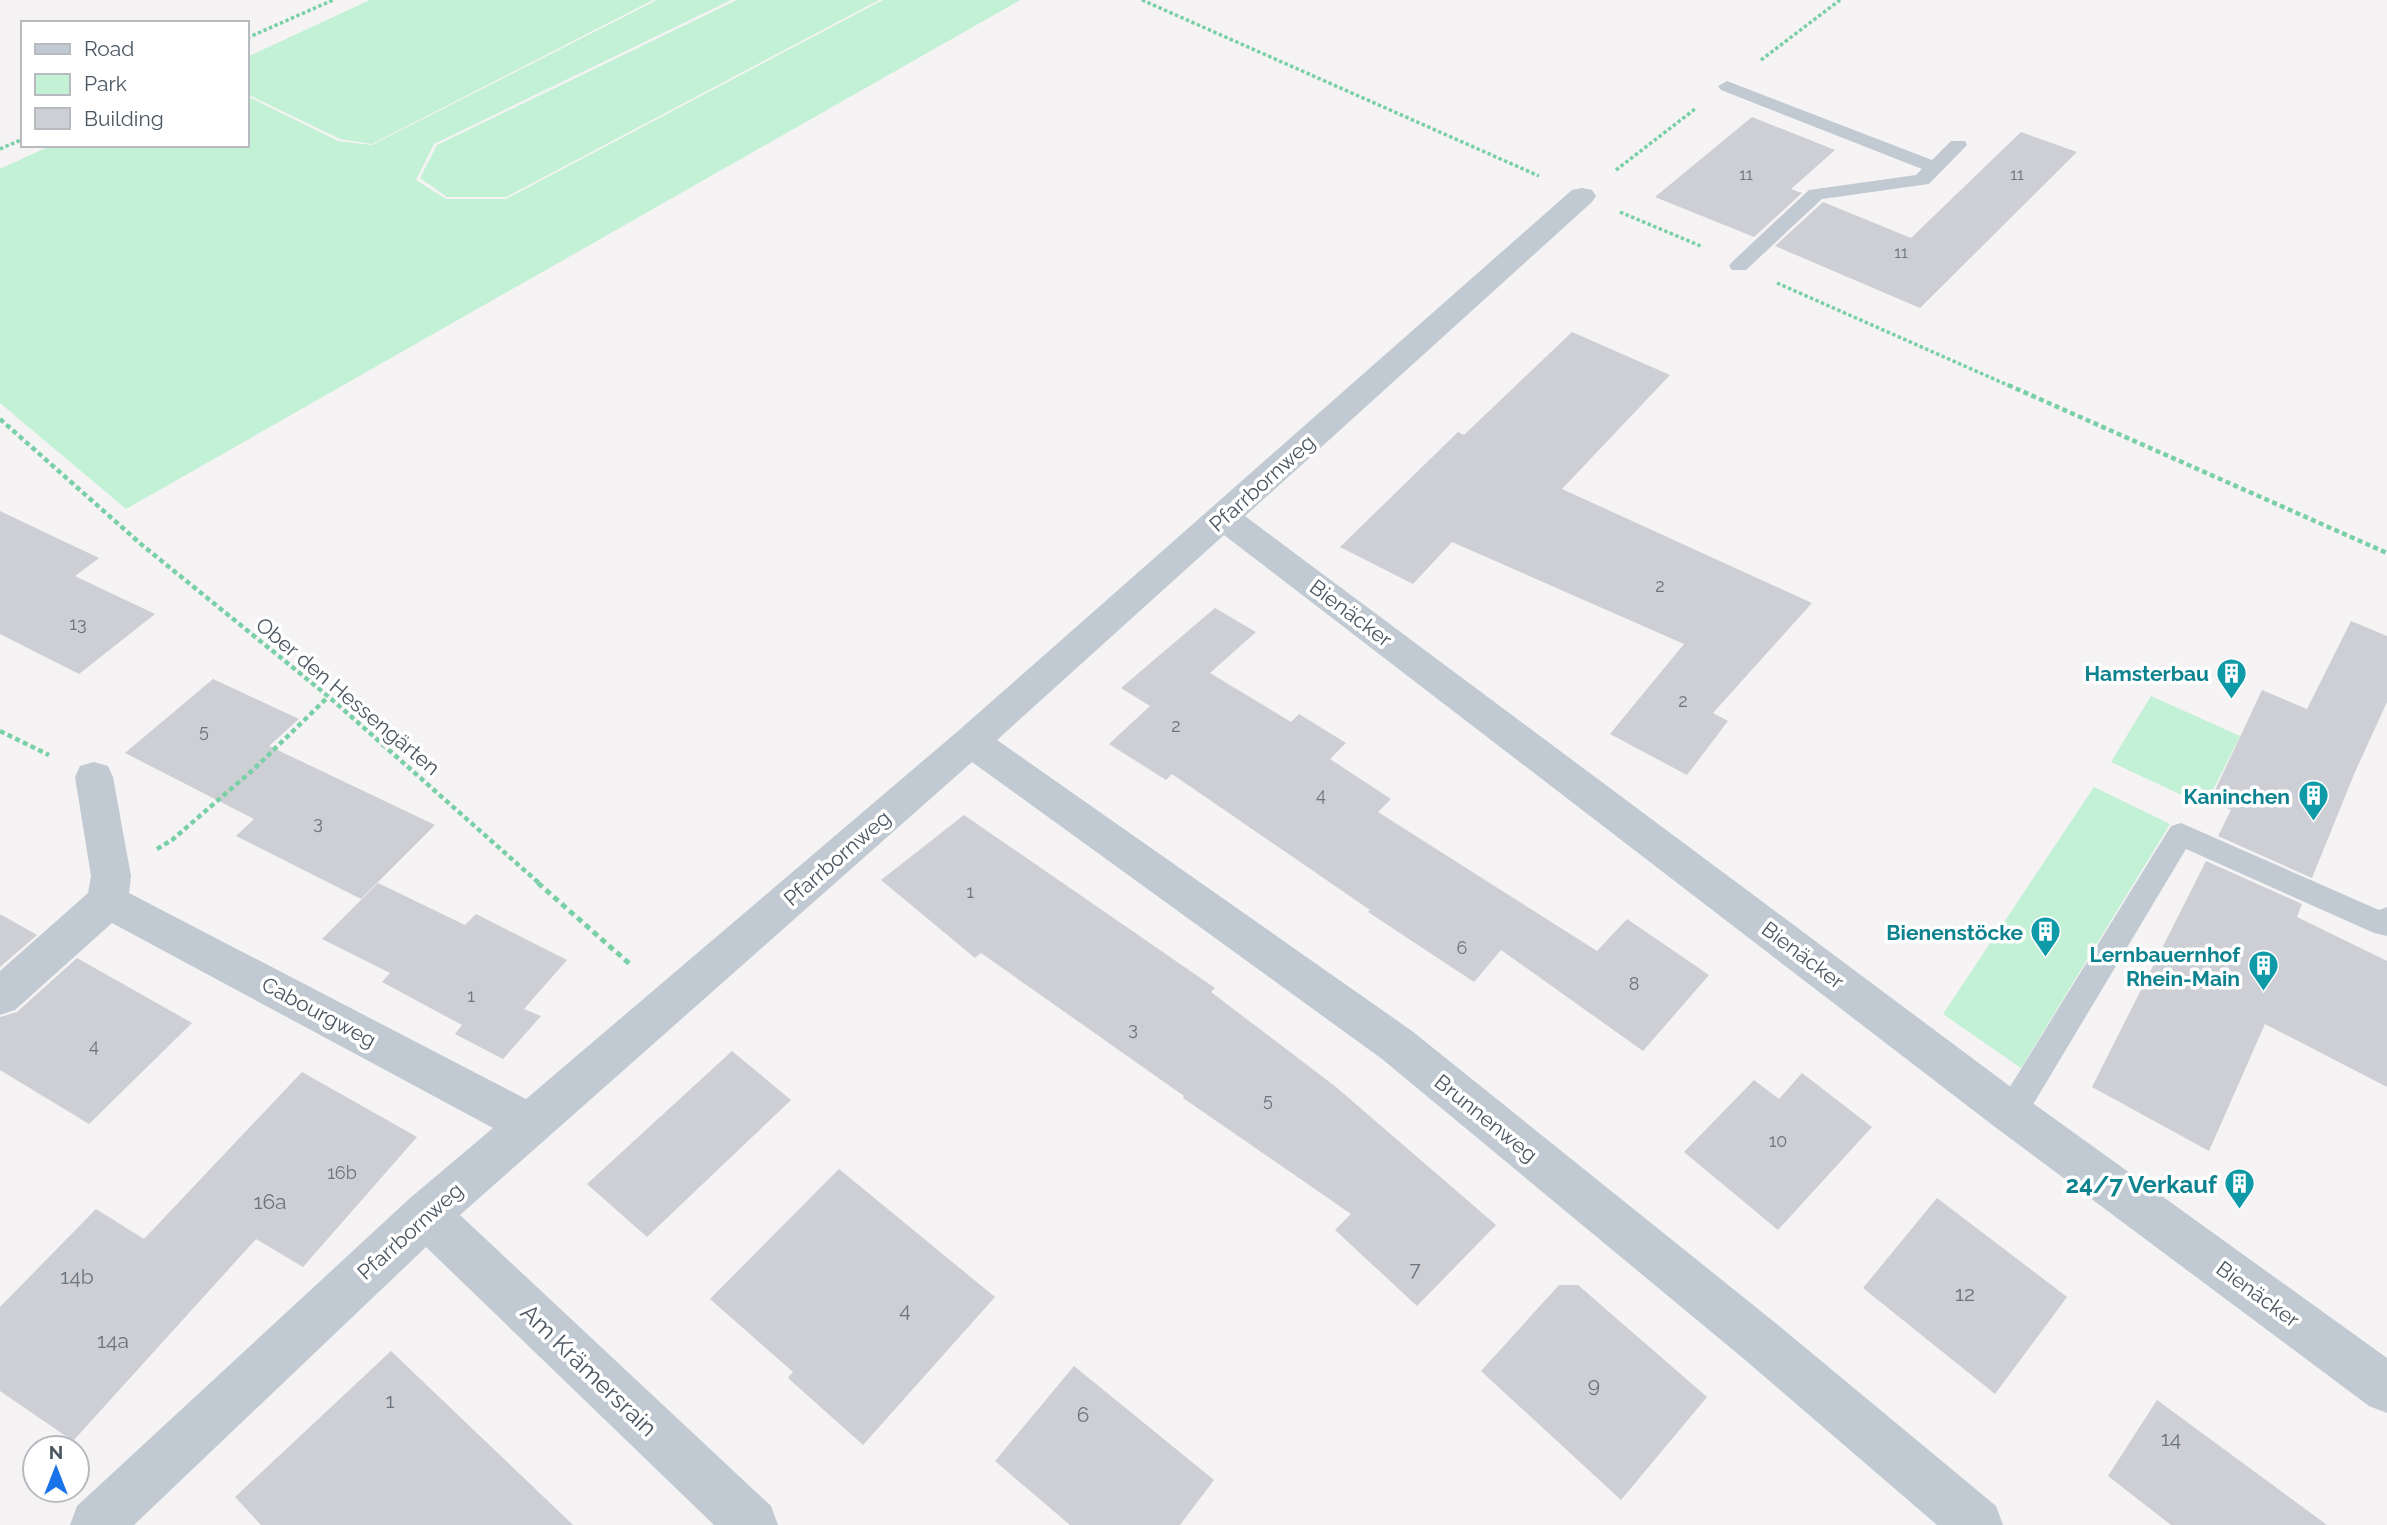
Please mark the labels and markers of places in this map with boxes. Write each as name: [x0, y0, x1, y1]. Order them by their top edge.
building icon: Hamsterbau: [2215, 656, 2249, 700]
place label: Hamsterbau: [2085, 661, 2209, 686]
building icon: Kaninchen: [2296, 779, 2330, 823]
place label: Kaninchen: [2183, 784, 2290, 809]
building icon: Bienenstöcke: [2029, 915, 2063, 959]
place label: Bienenstöcke: [1886, 920, 2023, 945]
place label: Lernbauernhof Rhein-Main: [2090, 942, 2241, 991]
building icon: Lernbauernhof Rhein-Main: [2246, 949, 2280, 993]
building icon: 24/7 Verkauf: [2223, 1167, 2257, 1211]
place label: 24/7 Verkauf: [2066, 1170, 2218, 1199]

